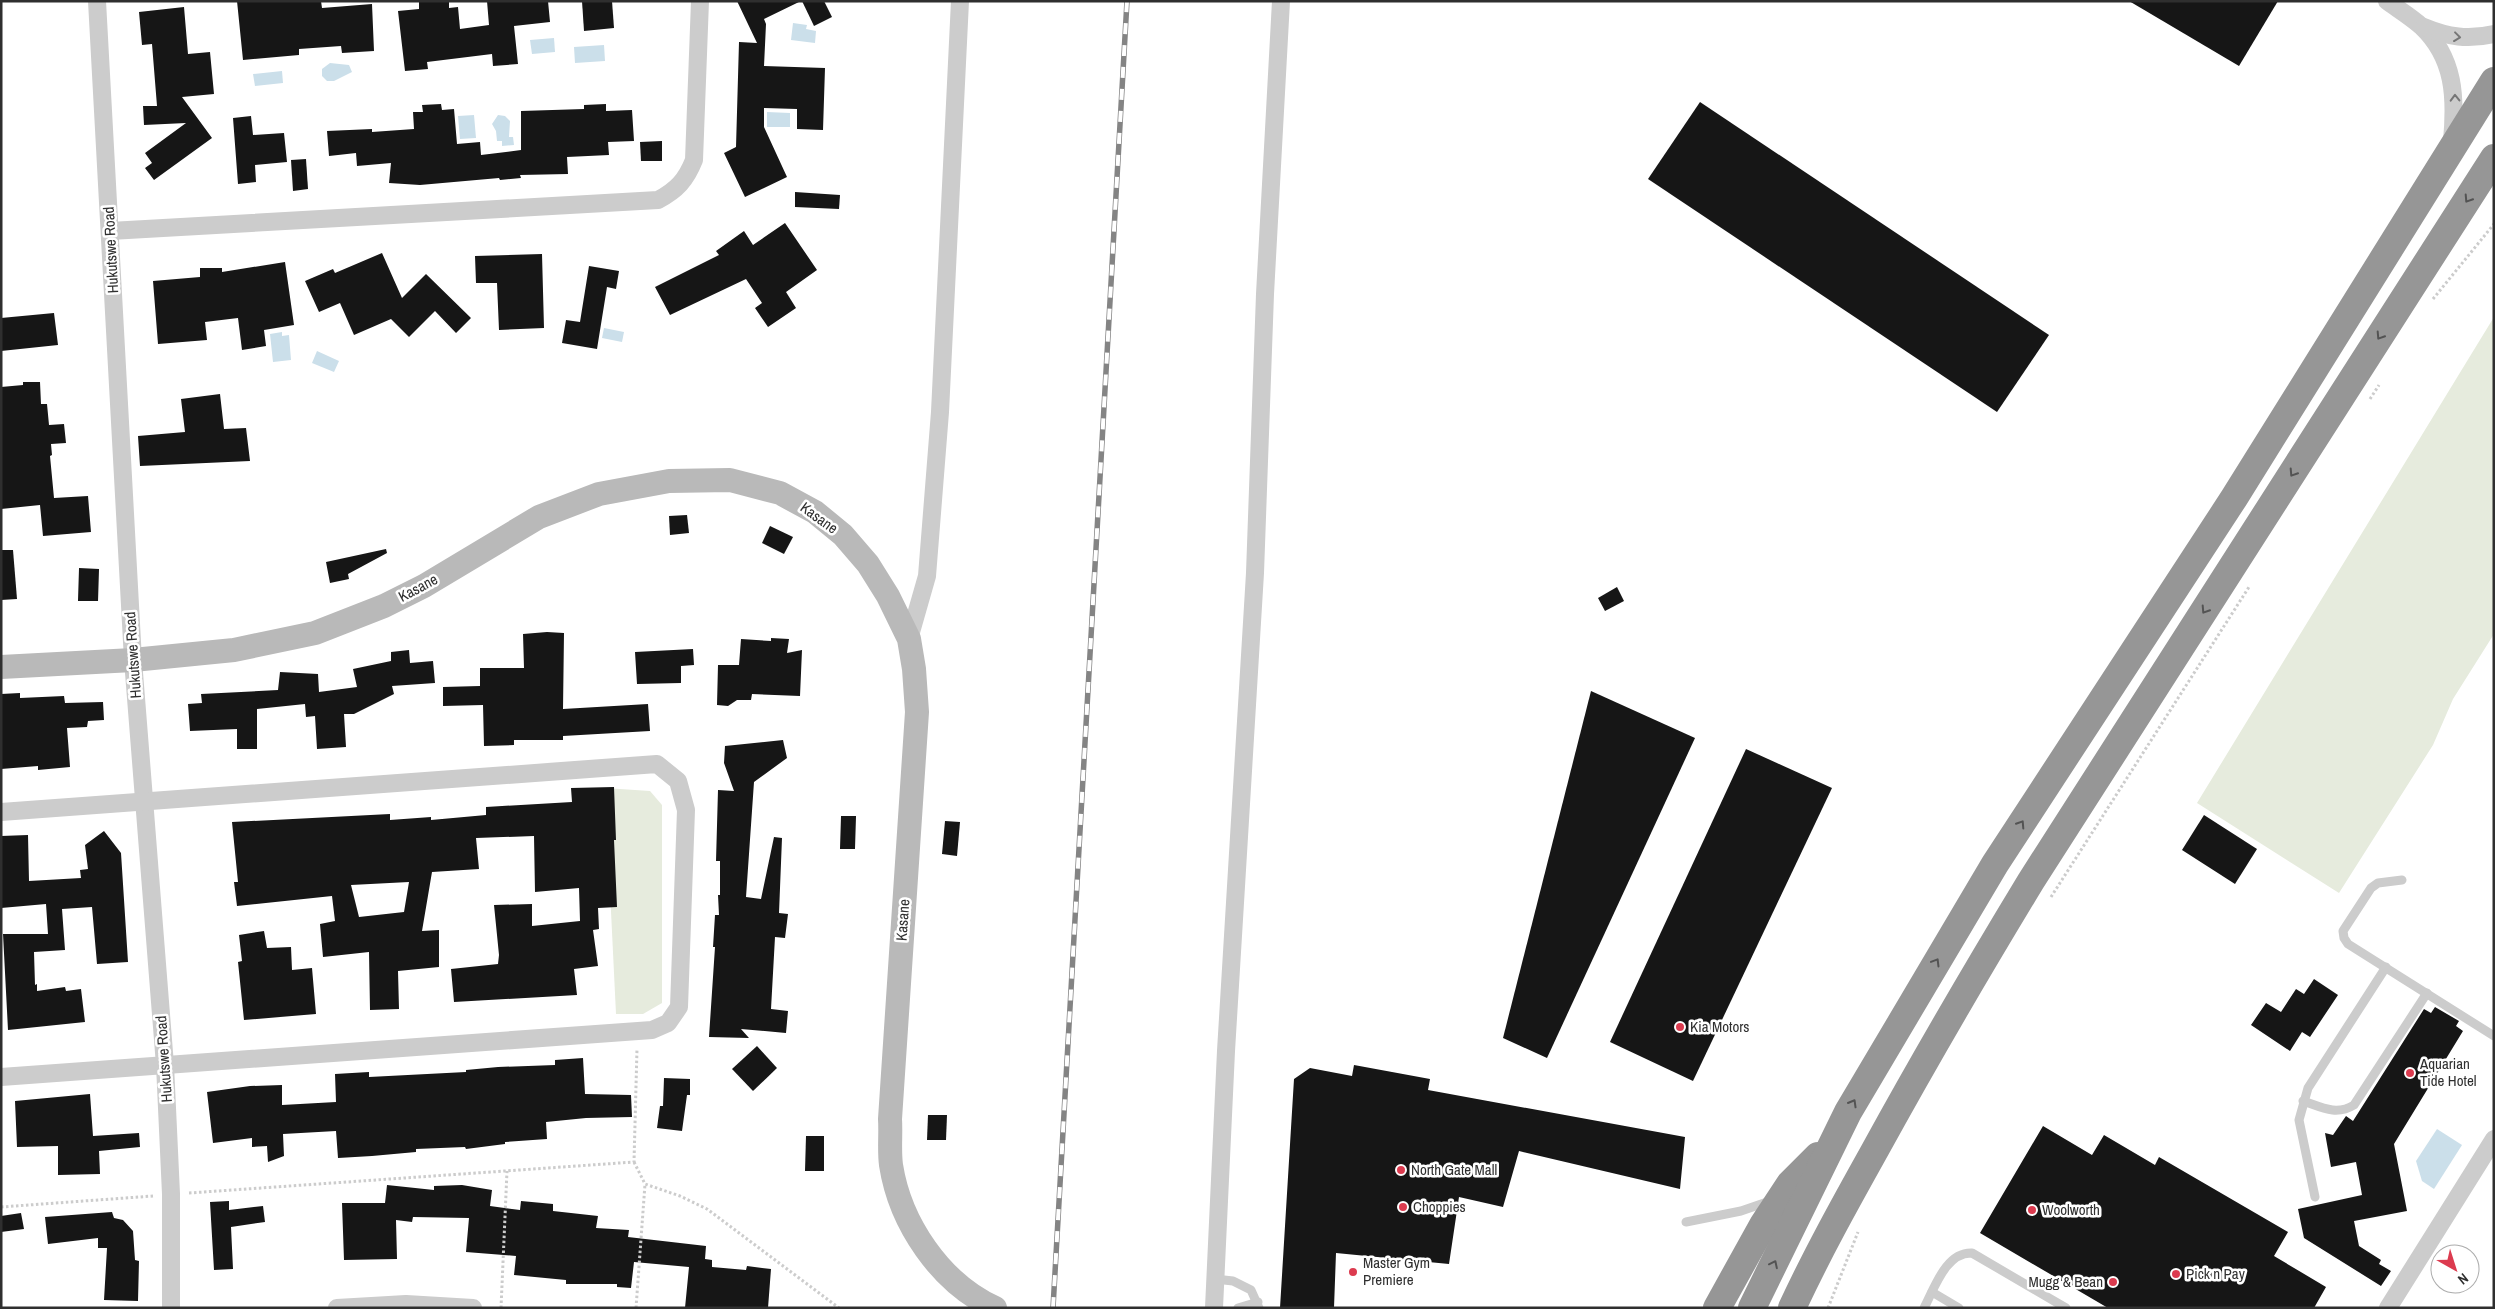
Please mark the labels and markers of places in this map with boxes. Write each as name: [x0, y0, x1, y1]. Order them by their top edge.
place label: Kia Motors: [1690, 1016, 1749, 1037]
marker: Kia Motors: [1674, 1021, 1686, 1033]
place label: Aquarian Tide Hotel: [2419, 1053, 2476, 1091]
marker: Aquarian Tide Hotel: [2404, 1067, 2416, 1079]
place label: North Gate Mall: [1411, 1159, 1497, 1180]
marker: North Gate Mall: [1395, 1164, 1407, 1176]
place label: Choppies: [1413, 1196, 1466, 1217]
place label: Woolworth: [2042, 1199, 2100, 1220]
marker: Choppies: [1397, 1201, 1409, 1213]
marker: Woolworth: [2026, 1204, 2038, 1216]
place label: Master Gym Premiere: [1363, 1252, 1430, 1290]
place label: Pick n Pay: [2186, 1263, 2246, 1284]
marker: Master Gym Premiere: [1347, 1266, 1359, 1278]
marker: Pick n Pay: [2170, 1268, 2182, 1280]
place label: Mugg & Bean: [2028, 1271, 2103, 1292]
marker: Mugg & Bean: [2107, 1276, 2119, 1288]

